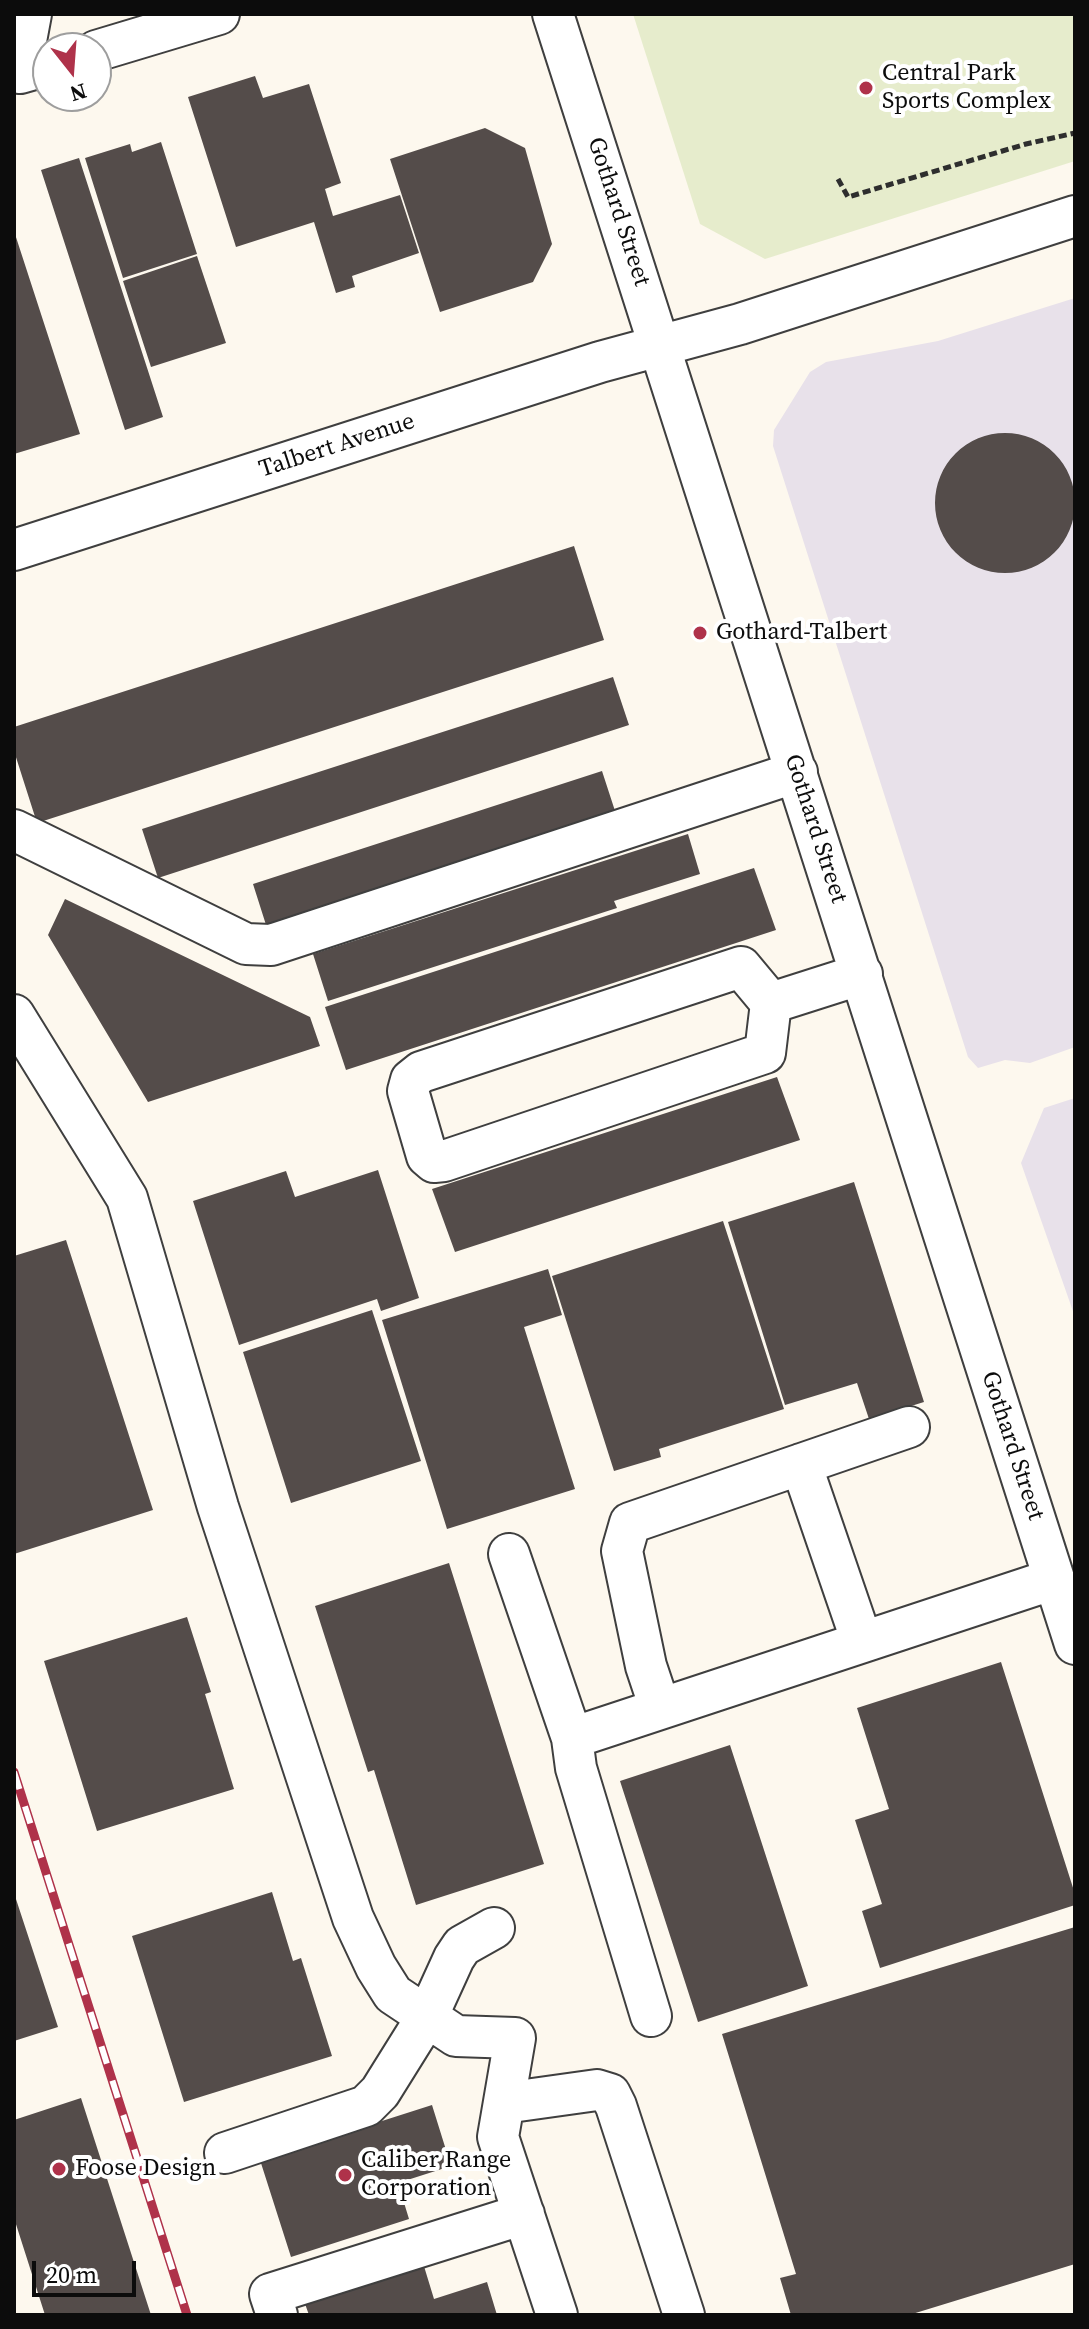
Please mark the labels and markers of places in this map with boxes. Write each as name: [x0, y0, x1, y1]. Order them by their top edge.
place label: Central Park Sports Complex: [882, 60, 1051, 116]
marker: Central Park Sports Complex: [857, 79, 875, 97]
place label: Gothard-Talbert: [716, 619, 887, 647]
marker: Gothard-Talbert: [691, 624, 709, 642]
place label: Caliber Range Corporation: [361, 2147, 511, 2203]
place label: Foose Design: [75, 2155, 216, 2183]
marker: Foose Design: [50, 2160, 68, 2178]
marker: Caliber Range Corporation: [336, 2166, 354, 2184]

